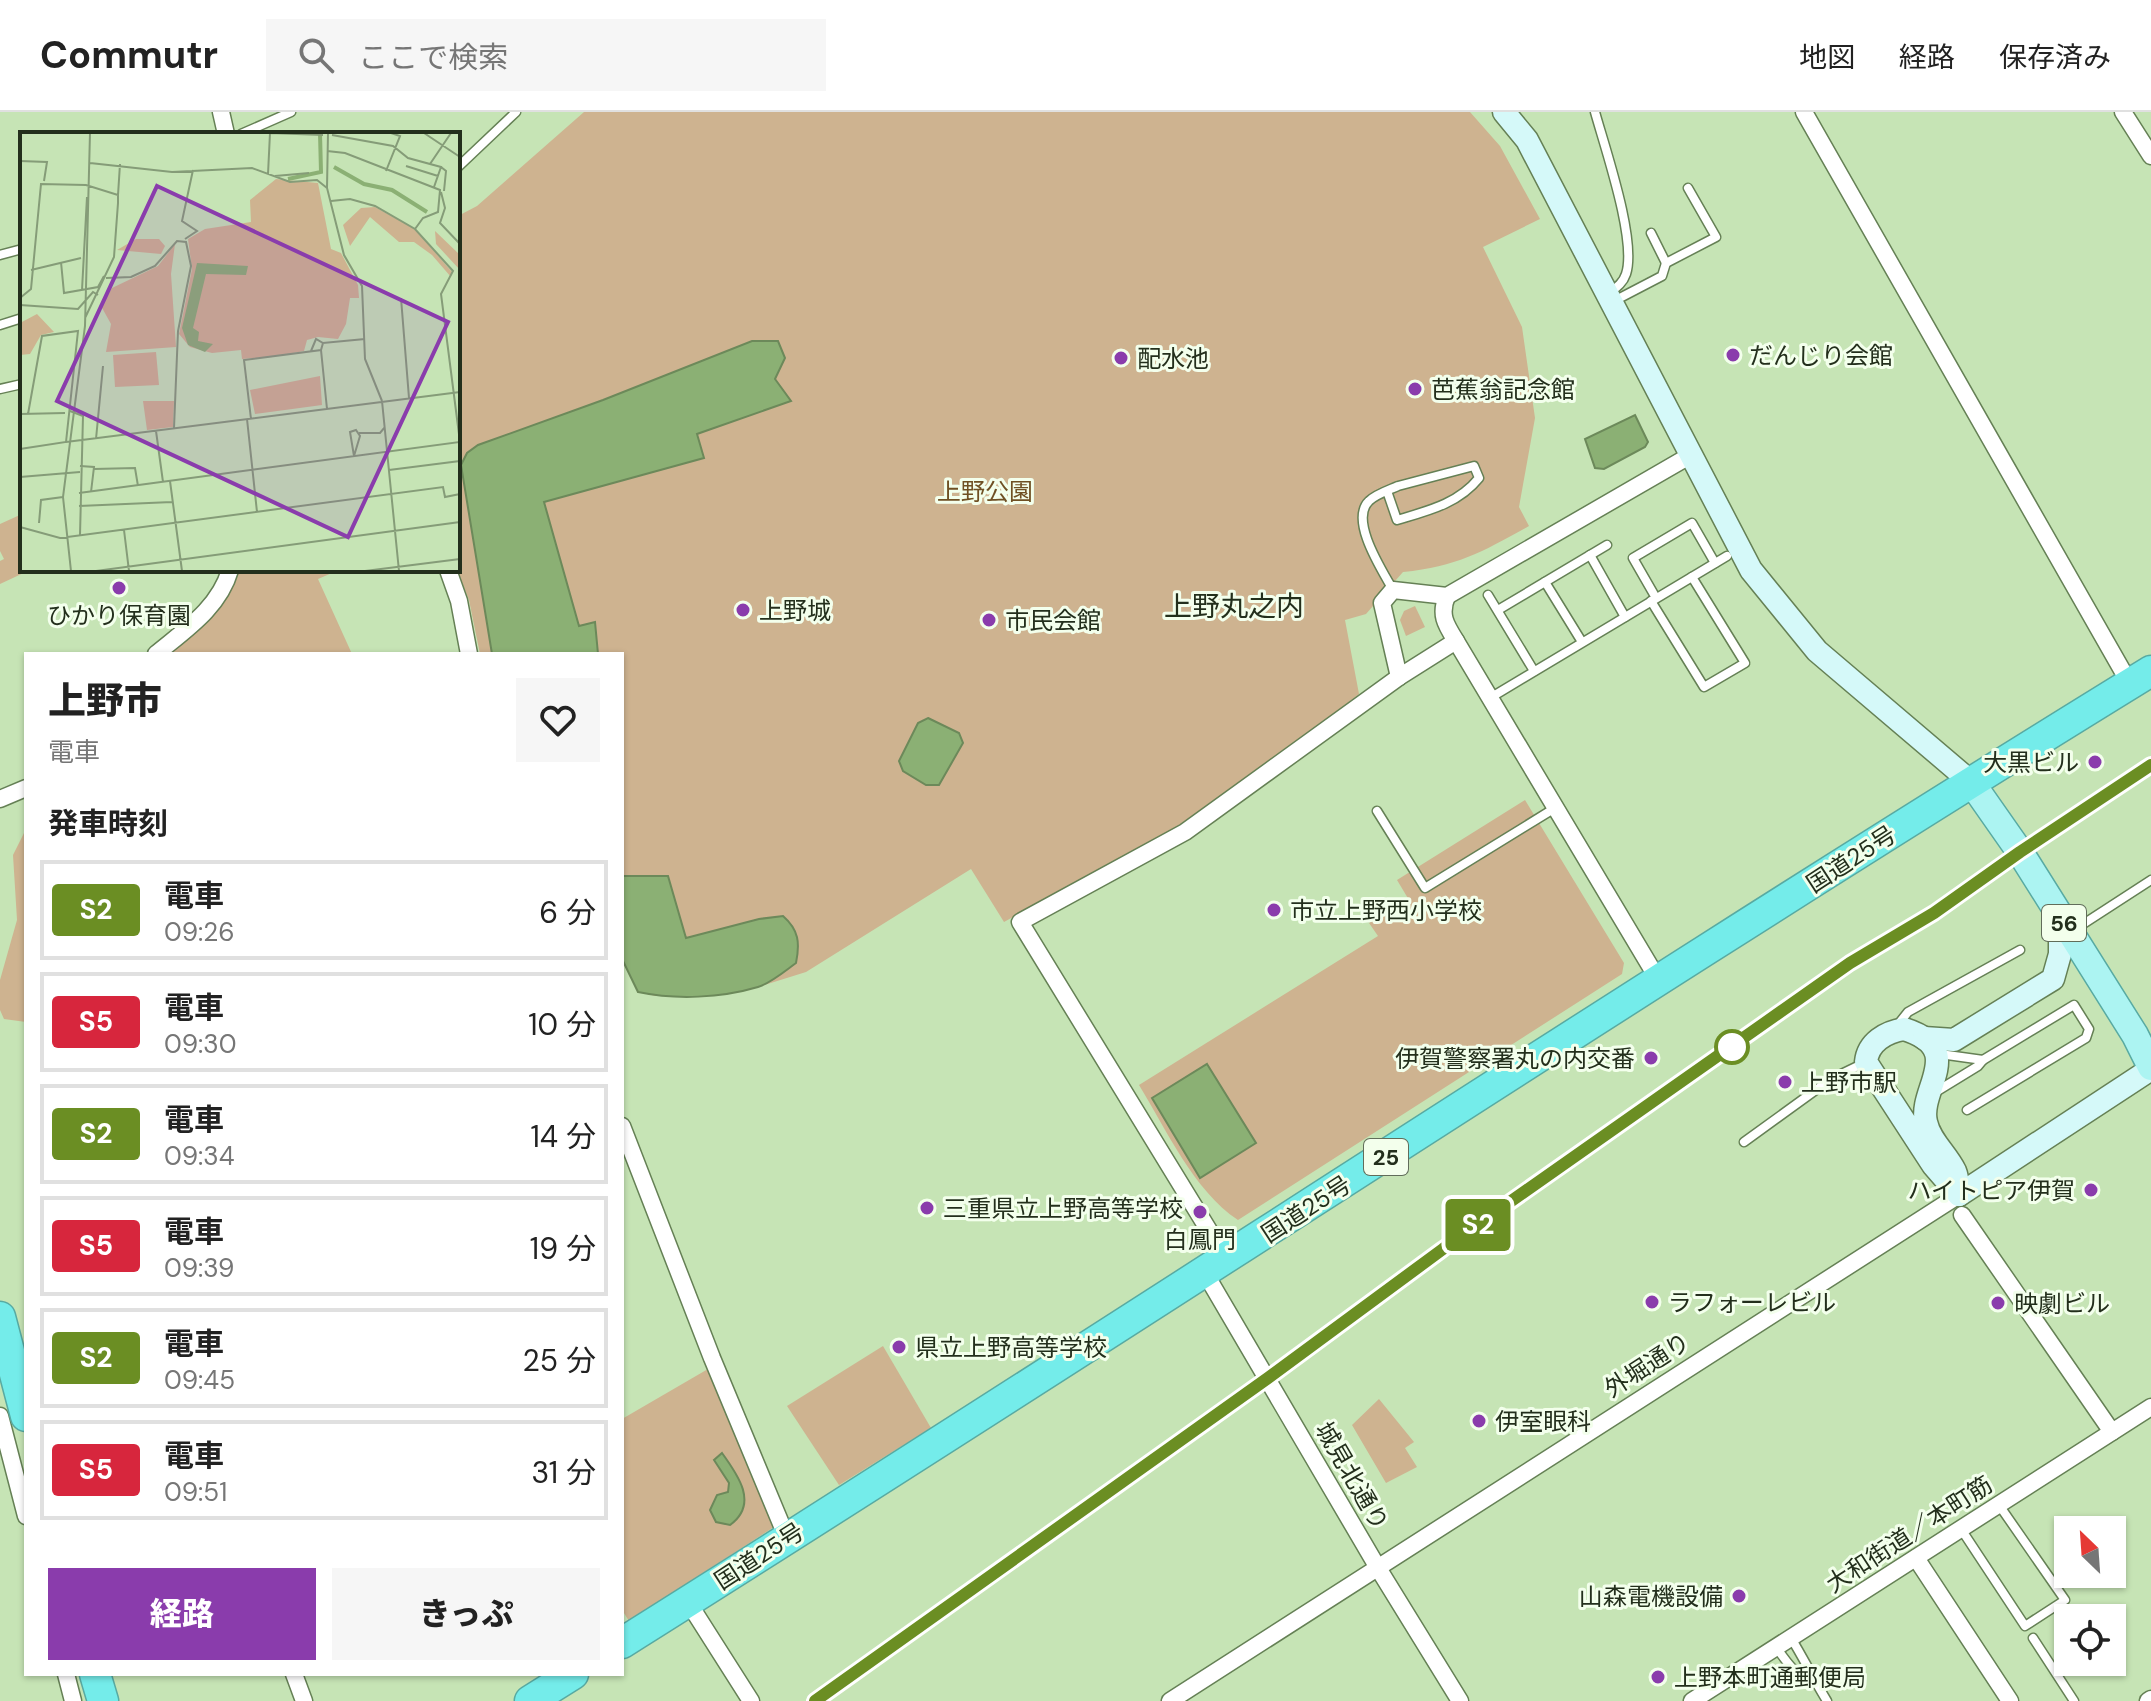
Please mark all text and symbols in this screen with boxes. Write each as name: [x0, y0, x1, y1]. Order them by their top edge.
search box: [266, 19, 826, 91]
text: Commutr: [40, 30, 218, 80]
icon: search: [294, 33, 338, 77]
text: ここで検索: [358, 38, 508, 77]
text: 地図: [1799, 39, 1855, 76]
text: 経路: [1899, 39, 1955, 76]
text: 保存済み: [1999, 39, 2111, 76]
inset map: [20, 132, 460, 572]
place label: だんじり会館: [1749, 340, 1893, 371]
place label: 配水池: [1137, 343, 1209, 374]
marker: だんじり会館: [1724, 346, 1742, 364]
marker: 配水池: [1112, 349, 1130, 367]
place label: 芭蕉翁記念館: [1431, 374, 1575, 405]
marker: 芭蕉翁記念館: [1406, 380, 1424, 398]
park label: 上野公園: [937, 476, 1033, 507]
marker: ひかり保育園: [110, 579, 128, 597]
district label: 上野丸之内: [1164, 588, 1304, 625]
place label: 上野城: [759, 595, 831, 626]
place label: ひかり保育園: [47, 600, 191, 631]
marker: 上野城: [734, 601, 752, 619]
place label: 市民会館: [1005, 605, 1101, 636]
marker: 市民会館: [980, 611, 998, 629]
text: 上野市: [48, 676, 162, 726]
button: heart: [516, 678, 600, 762]
text: 電車: [48, 735, 100, 769]
place label: 大黒ビル: [1983, 747, 2079, 778]
marker: 大黒ビル: [2086, 753, 2104, 771]
text: 発車時刻: [48, 804, 168, 843]
street label: 国道25号: [1800, 819, 1902, 899]
text: 電車: [164, 876, 224, 915]
text: S2: [79, 891, 113, 928]
text: 6 分: [539, 893, 596, 932]
place label: 市立上野西小学校: [1290, 895, 1482, 926]
marker: 市立上野西小学校: [1265, 901, 1283, 919]
road number: 56: [2042, 905, 2086, 941]
text: 09:26: [164, 915, 235, 949]
text: 電車: [164, 988, 224, 1027]
text: S5: [79, 1003, 113, 1040]
text: 10 分: [528, 1005, 596, 1044]
text: 09:30: [164, 1027, 237, 1061]
unlabelled marker: [1715, 1030, 1749, 1064]
place label: 伊賀警察署丸の内交番: [1395, 1043, 1635, 1074]
marker: 伊賀警察署丸の内交番: [1642, 1049, 1660, 1067]
place label: 上野市駅: [1801, 1067, 1897, 1098]
marker: 上野市駅: [1776, 1073, 1794, 1091]
text: 電車: [164, 1100, 224, 1139]
text: S2: [79, 1115, 113, 1152]
text: 14 分: [530, 1117, 596, 1156]
text: 09:34: [164, 1139, 235, 1173]
road number: 25: [1364, 1139, 1408, 1175]
street label: 国道25号: [1255, 1169, 1357, 1249]
place label: ハイトピア伊賀: [1907, 1175, 2075, 1206]
marker: ハイトピア伊賀: [2082, 1181, 2100, 1199]
place label: 三重県立上野高等学校: [943, 1193, 1183, 1224]
marker: 三重県立上野高等学校: [918, 1199, 936, 1217]
line badge: S2: [1442, 1199, 1514, 1251]
marker: 白鳳門: [1191, 1203, 1209, 1221]
text: S2: [1461, 1206, 1495, 1243]
text: 電車: [164, 1212, 224, 1251]
place label: 白鳳門: [1164, 1224, 1236, 1255]
text: S5: [79, 1227, 113, 1264]
text: 19 分: [530, 1229, 596, 1268]
text: 09:39: [164, 1251, 234, 1285]
place label: ラフォーレビル: [1668, 1287, 1836, 1318]
place label: 映劇ビル: [2014, 1288, 2110, 1319]
marker: ラフォーレビル: [1643, 1293, 1661, 1311]
marker: 映劇ビル: [1989, 1294, 2007, 1312]
text: 電車: [164, 1324, 224, 1363]
street label: 外堀通り: [1598, 1326, 1696, 1404]
place label: 県立上野高等学校: [915, 1332, 1107, 1363]
marker: 県立上野高等学校: [890, 1338, 908, 1356]
text: S2: [79, 1339, 113, 1376]
text: 25 分: [522, 1341, 596, 1380]
text: 09:45: [164, 1363, 235, 1397]
place label: 伊室眼科: [1495, 1406, 1591, 1437]
marker: 伊室眼科: [1470, 1412, 1488, 1430]
street label: 城見北通り: [1309, 1416, 1395, 1536]
text: 電車: [164, 1436, 224, 1475]
text: S5: [79, 1451, 113, 1488]
text: 31 分: [531, 1453, 596, 1492]
street label: 大和街道／本町筋: [1820, 1469, 1998, 1599]
text: 09:51: [164, 1475, 227, 1509]
street label: 国道25号: [708, 1516, 810, 1596]
north arrow: [2054, 1516, 2126, 1588]
map controls: [2054, 1516, 2126, 1676]
button: 経路: [48, 1568, 316, 1660]
button: きっぷ: [332, 1568, 600, 1660]
place label: 山森電機設備: [1579, 1581, 1723, 1612]
marker: 山森電機設備: [1730, 1587, 1748, 1605]
button: locate: [2054, 1604, 2126, 1676]
place label: 上野本町通郵便局: [1674, 1662, 1866, 1693]
marker: 上野本町通郵便局: [1649, 1668, 1667, 1686]

